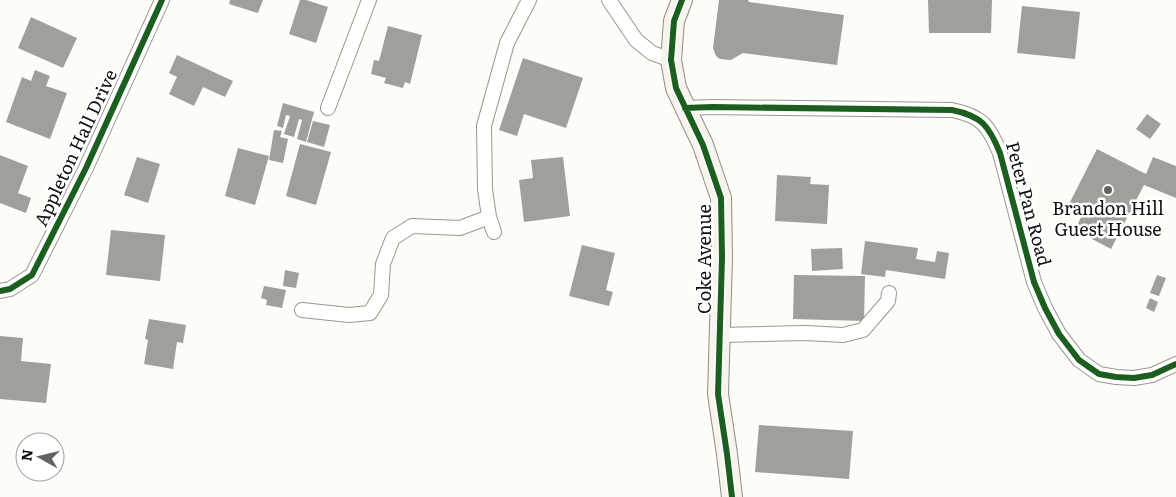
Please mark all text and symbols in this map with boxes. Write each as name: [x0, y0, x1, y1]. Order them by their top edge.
street label: Appleton Hall Drive: [26, 64, 123, 230]
street label: Peter Pan Road: [1000, 138, 1059, 269]
marker: Brandon Hill Guest House: [1102, 184, 1114, 196]
place label: Brandon Hill Guest House: [1052, 194, 1164, 242]
street label: Coke Avenue: [690, 204, 717, 314]
north arrow: [15, 432, 65, 482]
text: N: [15, 448, 37, 462]

